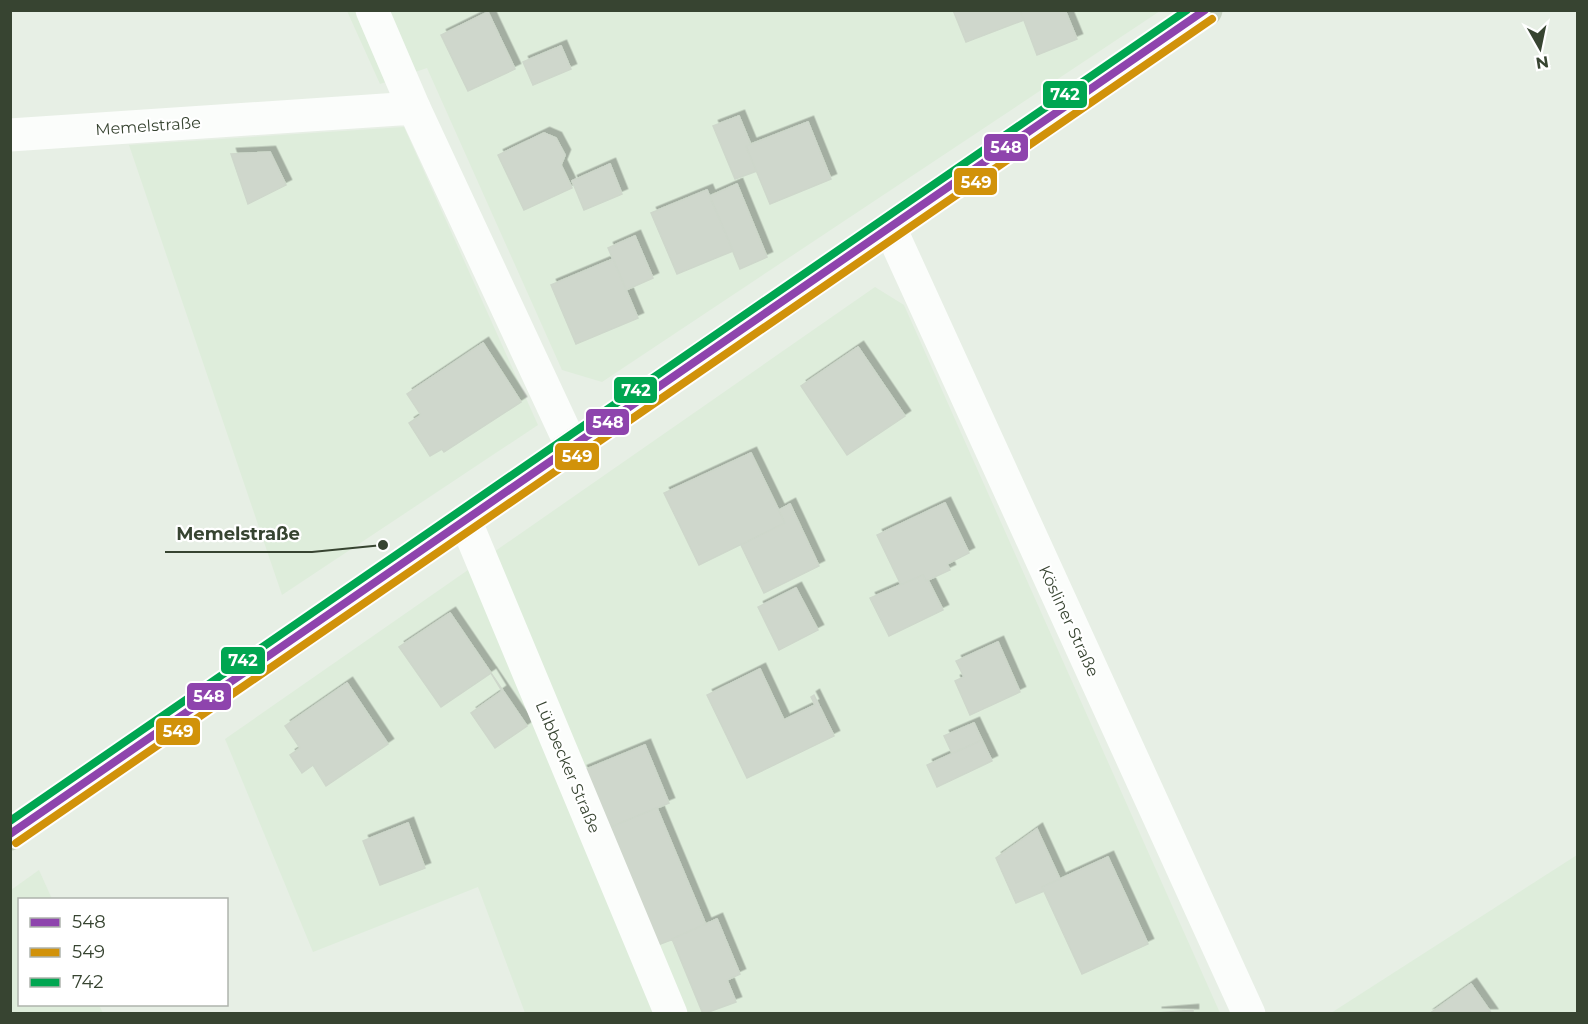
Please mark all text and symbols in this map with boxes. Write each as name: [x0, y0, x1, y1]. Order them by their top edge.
north arrow: [1510, 18, 1570, 78]
text: N: [1534, 52, 1550, 73]
line badge: 742: [1042, 80, 1088, 109]
text: 742: [1050, 85, 1080, 104]
street label: Memelstraße: [95, 113, 201, 139]
line badge: 548: [983, 133, 1029, 162]
text: 548: [990, 138, 1022, 157]
line badge: 549: [953, 167, 998, 196]
text: 549: [961, 173, 991, 192]
line badge: 742: [613, 376, 658, 404]
text: 742: [621, 381, 651, 400]
line badge: 548: [585, 408, 630, 436]
text: 548: [592, 413, 624, 432]
line badge: 549: [554, 442, 600, 471]
text: 549: [562, 447, 592, 466]
callout: Memelstraße: [165, 516, 312, 552]
text: Memelstraße: [176, 523, 300, 545]
street label: Kösliner Straße: [1035, 562, 1103, 680]
line badge: 742: [220, 646, 266, 675]
text: 742: [228, 651, 258, 670]
line badge: 548: [186, 682, 232, 711]
text: 548: [193, 687, 225, 706]
street label: Lübbecker Straße: [532, 698, 604, 836]
line badge: 549: [155, 717, 201, 746]
text: 549: [163, 722, 193, 741]
legend: [18, 898, 228, 1006]
text: 548: [72, 911, 106, 933]
text: 549: [72, 941, 105, 963]
text: 742: [72, 971, 104, 993]

